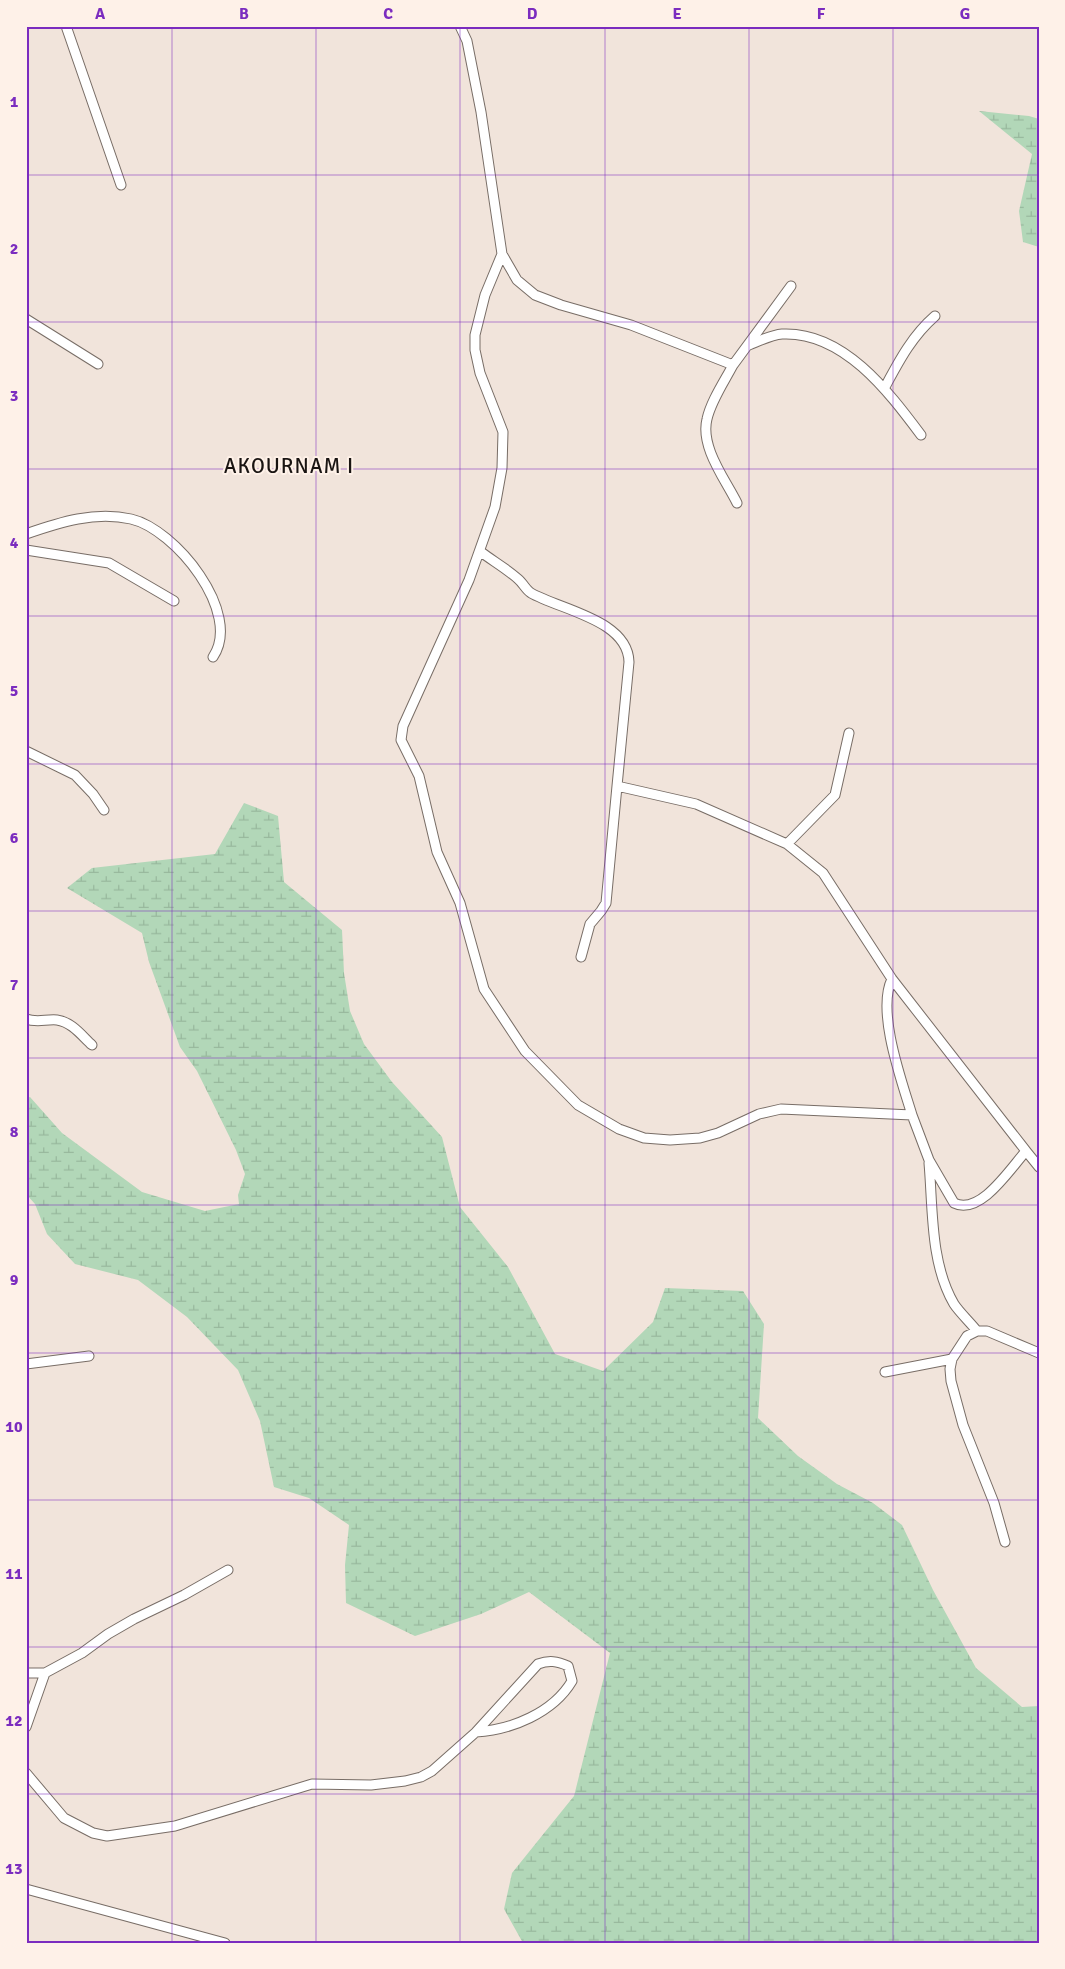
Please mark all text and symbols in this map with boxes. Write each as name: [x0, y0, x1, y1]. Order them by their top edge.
text: A: [95, 4, 106, 24]
text: B: [239, 4, 249, 24]
text: C: [383, 4, 393, 24]
text: D: [527, 4, 538, 24]
text: E: [672, 4, 682, 24]
text: F: [817, 4, 826, 24]
text: G: [960, 4, 970, 24]
text: 1: [10, 92, 19, 112]
text: 2: [10, 239, 18, 259]
text: 3: [10, 386, 18, 406]
district label: AKOURNAM I: [224, 453, 354, 479]
text: 4: [10, 533, 19, 553]
text: 5: [10, 681, 18, 701]
text: 6: [10, 828, 19, 848]
text: 7: [10, 975, 19, 995]
text: 8: [10, 1122, 19, 1142]
text: 9: [10, 1270, 19, 1290]
text: 10: [5, 1417, 23, 1437]
text: 11: [5, 1564, 23, 1584]
text: 12: [5, 1711, 23, 1731]
text: 13: [5, 1859, 23, 1879]

